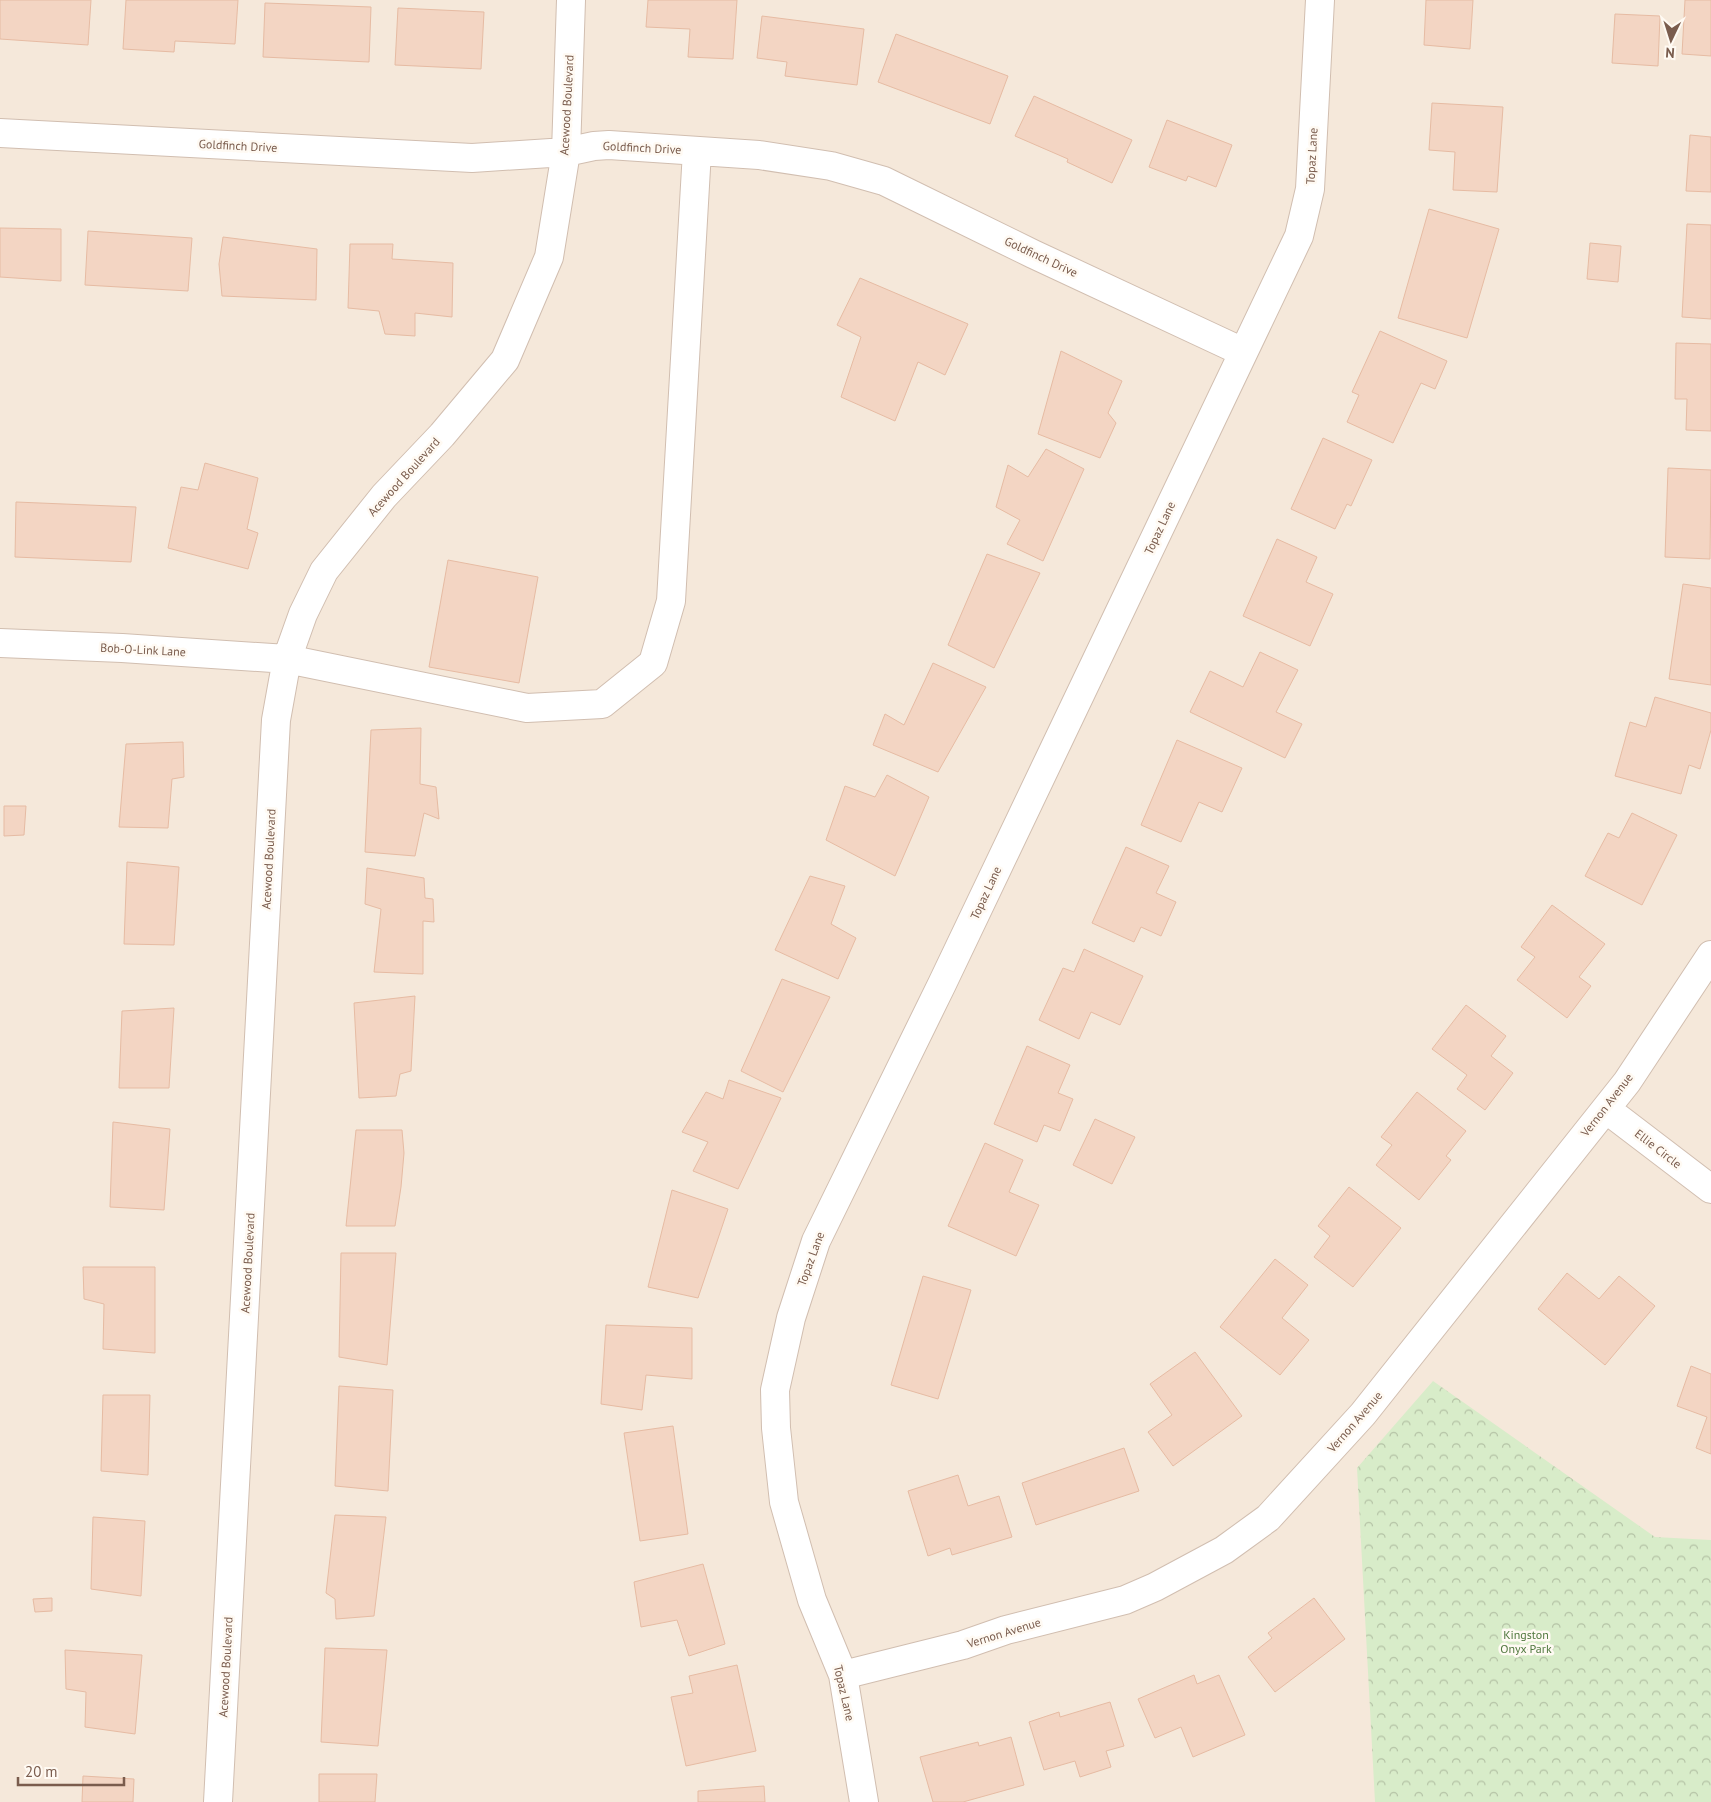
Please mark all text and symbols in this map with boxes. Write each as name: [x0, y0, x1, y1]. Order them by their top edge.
north arrow: [1646, 15, 1696, 65]
text: N: [1665, 44, 1675, 62]
street label: Acewood Boulevard: [556, 54, 577, 156]
street label: Topaz Lane: [1303, 127, 1320, 185]
street label: Goldfinch Drive: [198, 136, 278, 155]
street label: Goldfinch Drive: [602, 138, 682, 157]
street label: Goldfinch Drive: [1002, 233, 1080, 280]
street label: Acewood Boulevard: [364, 434, 443, 519]
street label: Topaz Lane: [1141, 499, 1178, 557]
street label: Bob-O-Link Lane: [100, 640, 186, 659]
street label: Acewood Boulevard: [258, 808, 279, 910]
street label: Topaz Lane: [967, 864, 1004, 922]
street label: Vernon Avenue: [1577, 1070, 1636, 1140]
street label: Ellie Circle: [1632, 1126, 1685, 1171]
street label: Acewood Boulevard: [237, 1212, 258, 1314]
street label: Topaz Lane: [794, 1230, 827, 1288]
street label: Vernon Avenue: [1323, 1388, 1385, 1456]
street label: Vernon Avenue: [964, 1614, 1042, 1651]
street label: Acewood Boulevard: [215, 1616, 236, 1718]
park label: Kingston Onyx Park: [1500, 1627, 1552, 1656]
street label: Topaz Lane: [831, 1664, 858, 1722]
scale bar: [18, 1754, 124, 1786]
text: 20 m: [25, 1762, 58, 1781]

